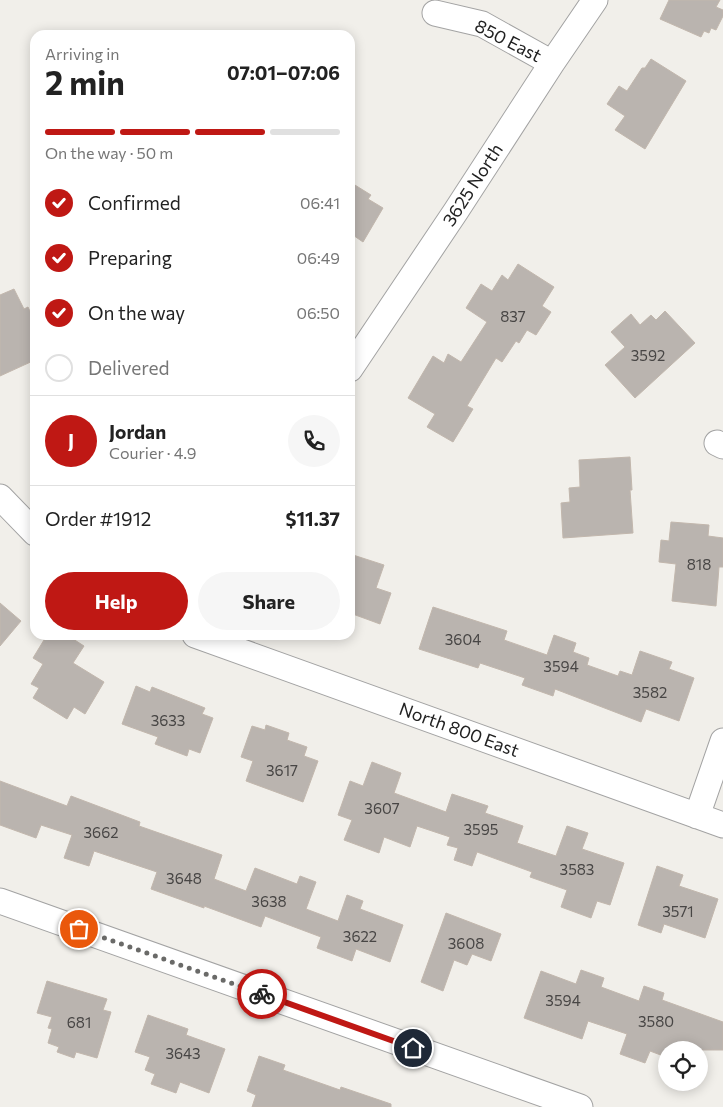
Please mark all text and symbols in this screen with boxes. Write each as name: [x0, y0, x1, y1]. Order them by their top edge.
street label: 850 East: [471, 14, 546, 66]
text: Arriving in: [45, 44, 119, 63]
text: 07:01–07:06: [227, 61, 340, 84]
text: 2 min: [45, 62, 125, 102]
street label: 3625 North: [437, 139, 507, 230]
text: On the way · 50 m: [45, 143, 173, 162]
icon: check: [45, 189, 73, 217]
text: Confirmed: [88, 191, 181, 214]
text: 06:41: [300, 193, 340, 212]
icon: check: [45, 244, 73, 272]
text: Preparing: [88, 246, 172, 269]
text: 06:49: [297, 248, 340, 267]
icon: check: [45, 299, 73, 327]
text: On the way: [88, 301, 185, 324]
text: 06:50: [296, 303, 340, 322]
house number: 837: [500, 307, 526, 325]
house number: 3592: [631, 346, 665, 364]
text: Delivered: [88, 356, 169, 379]
button: phone: [288, 415, 340, 467]
text: Jordan: [109, 420, 166, 443]
text: J: [68, 429, 74, 452]
text: Courier · 4.9: [109, 443, 196, 462]
text: Order #1912: [45, 507, 151, 530]
text: $11.37: [286, 507, 340, 530]
house number: 818: [687, 555, 711, 573]
button: Help: [45, 572, 188, 630]
button: Share: [198, 572, 340, 630]
house number: 3604: [445, 630, 481, 648]
house number: 3594: [543, 657, 579, 675]
house number: 3582: [633, 683, 667, 701]
street label: North 800 East: [396, 697, 522, 761]
house number: 3633: [151, 711, 185, 729]
house number: 3617: [266, 761, 298, 779]
house number: 3607: [364, 799, 400, 817]
house number: 3595: [464, 820, 498, 838]
house number: 3662: [83, 823, 119, 841]
house number: 3583: [560, 860, 594, 878]
house number: 3648: [166, 869, 202, 887]
house number: 3638: [251, 892, 287, 910]
house number: 3571: [662, 902, 694, 920]
pin: [58, 908, 100, 950]
icon: bag: [65, 915, 93, 943]
house number: 3622: [343, 927, 377, 945]
house number: 3608: [448, 934, 484, 952]
courier: [237, 969, 287, 1019]
icon: bike: [248, 980, 276, 1008]
house number: 3594: [545, 991, 581, 1009]
house number: 3580: [638, 1012, 674, 1030]
house number: 681: [67, 1013, 91, 1031]
pin: [392, 1027, 434, 1069]
icon: home: [399, 1034, 427, 1062]
map controls: [658, 1041, 708, 1091]
button: locate: [658, 1041, 708, 1091]
house number: 3643: [165, 1044, 201, 1062]

